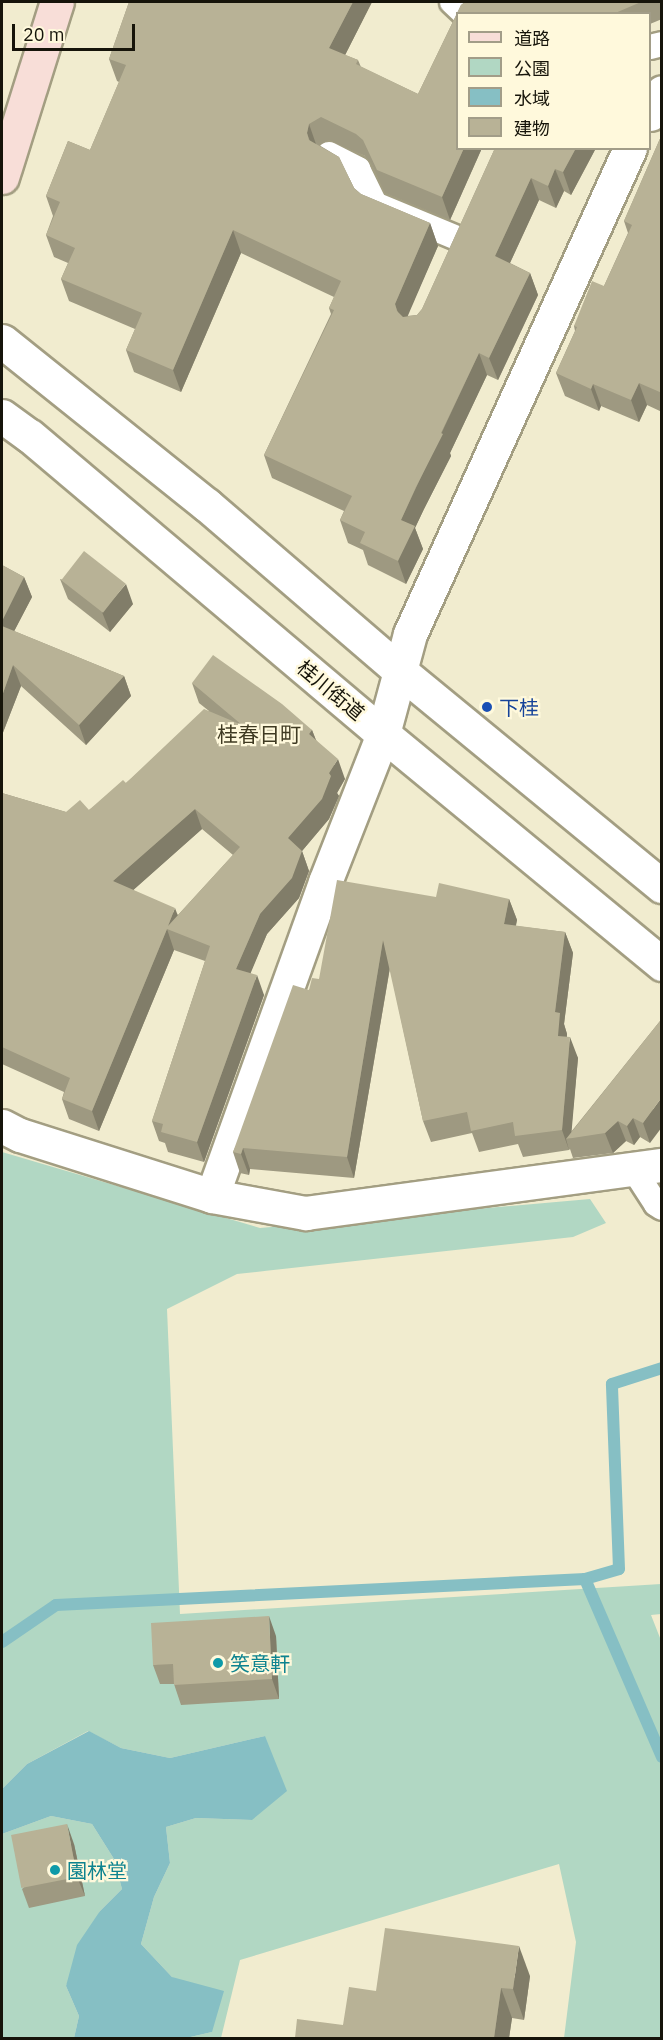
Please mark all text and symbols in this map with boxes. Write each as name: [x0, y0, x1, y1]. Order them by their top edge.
scale bar: [15, 12, 138, 50]
legend: [456, 12, 651, 150]
text: 20 m: [23, 23, 65, 46]
text: 道路: [514, 27, 550, 50]
text: 公園: [514, 57, 550, 80]
text: 水域: [514, 87, 550, 110]
text: 建物: [514, 117, 550, 140]
street label: 桂川街道: [293, 655, 369, 725]
place label: 下桂: [499, 695, 539, 719]
marker: 下桂: [480, 700, 494, 714]
district label: 桂春日町: [217, 721, 301, 747]
place label: 笑意軒: [230, 1651, 290, 1675]
marker: 笑意軒: [211, 1656, 225, 1670]
place label: 園林堂: [67, 1858, 127, 1882]
marker: 園林堂: [48, 1863, 62, 1877]

